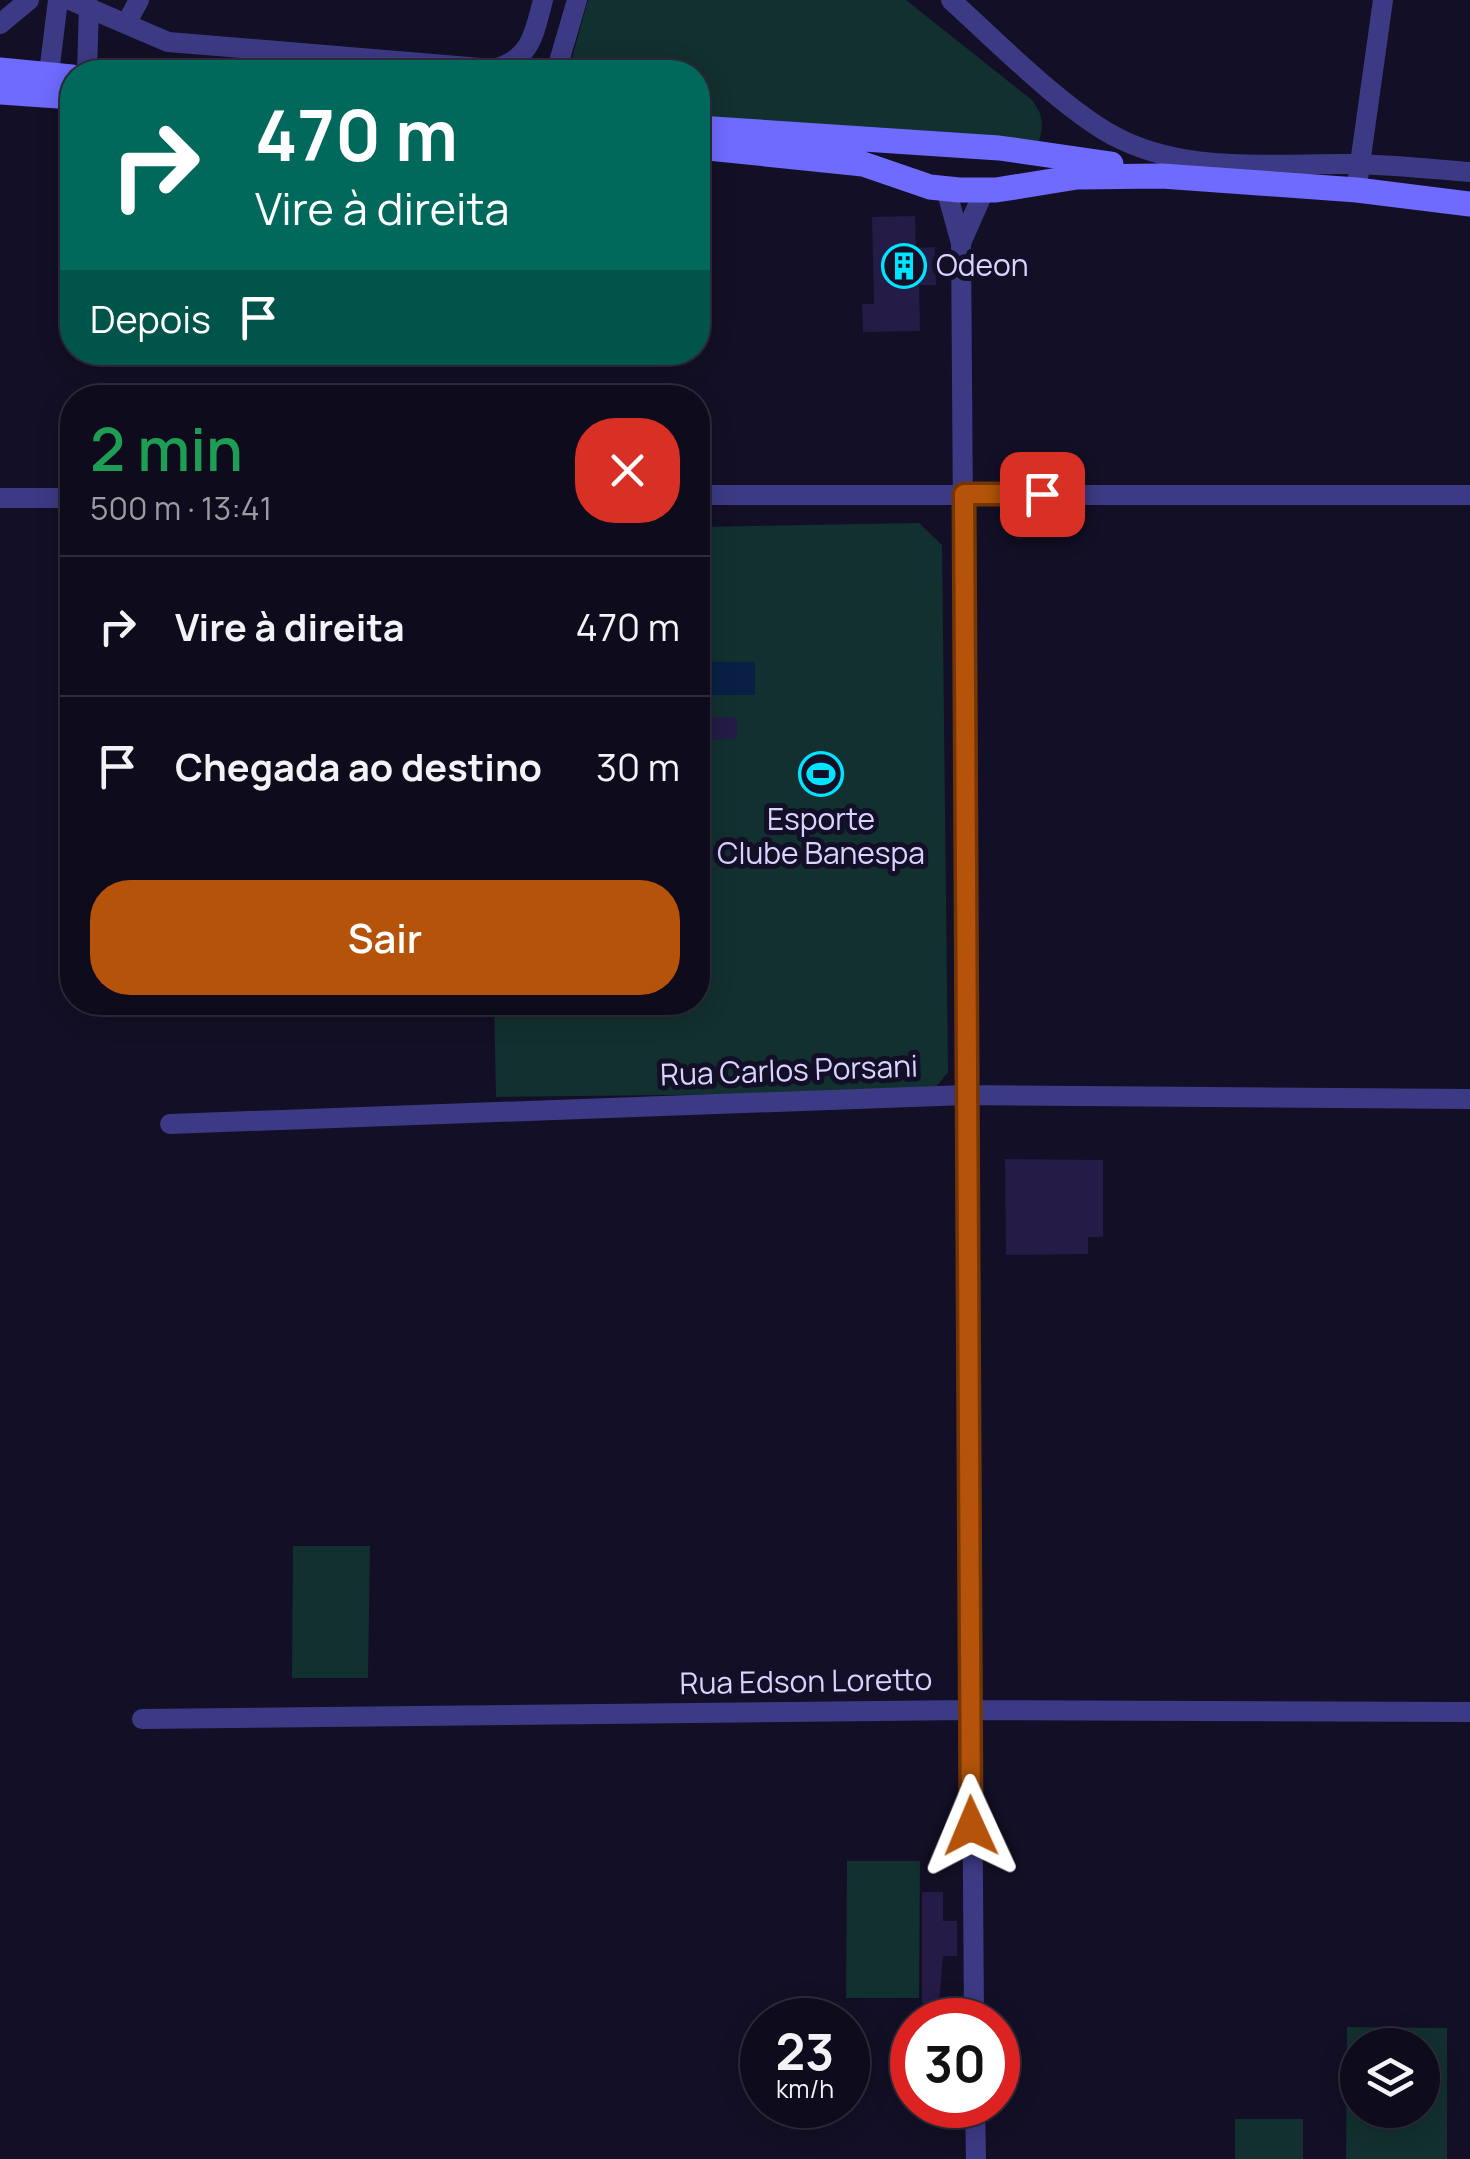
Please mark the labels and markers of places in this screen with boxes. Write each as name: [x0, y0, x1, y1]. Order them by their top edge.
building icon: Odeon: [881, 243, 927, 289]
place label: Odeon: [936, 244, 1029, 285]
pin: [1000, 452, 1085, 537]
sports icon: Esporte Clube Banespa: [798, 751, 844, 797]
place label: Esporte Clube Banespa: [717, 798, 925, 873]

